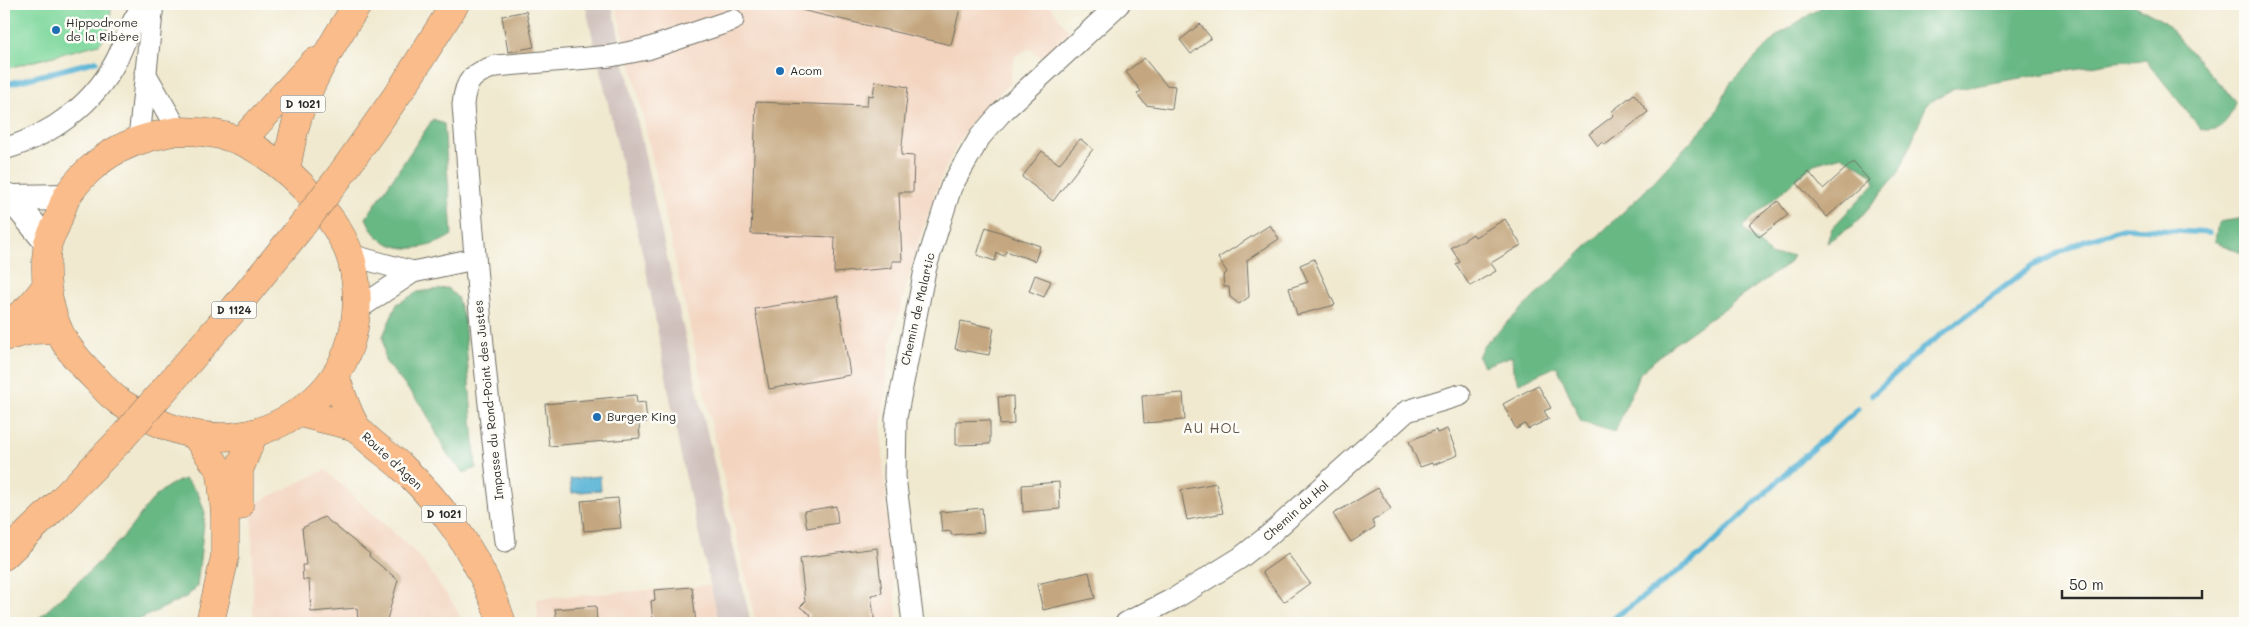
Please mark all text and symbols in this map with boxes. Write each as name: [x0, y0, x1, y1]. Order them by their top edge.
place label: Hippodrome de la Ribère: [66, 14, 139, 44]
marker: Hippodrome de la Ribère: [50, 24, 62, 36]
place label: Acom: [790, 62, 822, 78]
marker: Acom: [774, 65, 786, 77]
road number: D 1021: [280, 96, 326, 112]
street label: Chemin de Malartic: [896, 251, 938, 367]
street label: Impasse du Rond-Point des Justes: [470, 299, 506, 501]
road number: D 1124: [212, 302, 256, 318]
place label: Burger King: [607, 408, 676, 424]
marker: Burger King: [591, 411, 603, 423]
district label: AU HOL: [1183, 418, 1241, 437]
street label: Route d'Agen: [359, 428, 426, 493]
street label: Chemin du Hol: [1259, 476, 1332, 544]
road number: D 1021: [422, 506, 466, 522]
scale bar: [2062, 567, 2202, 599]
text: 50 m: [2069, 574, 2104, 594]

